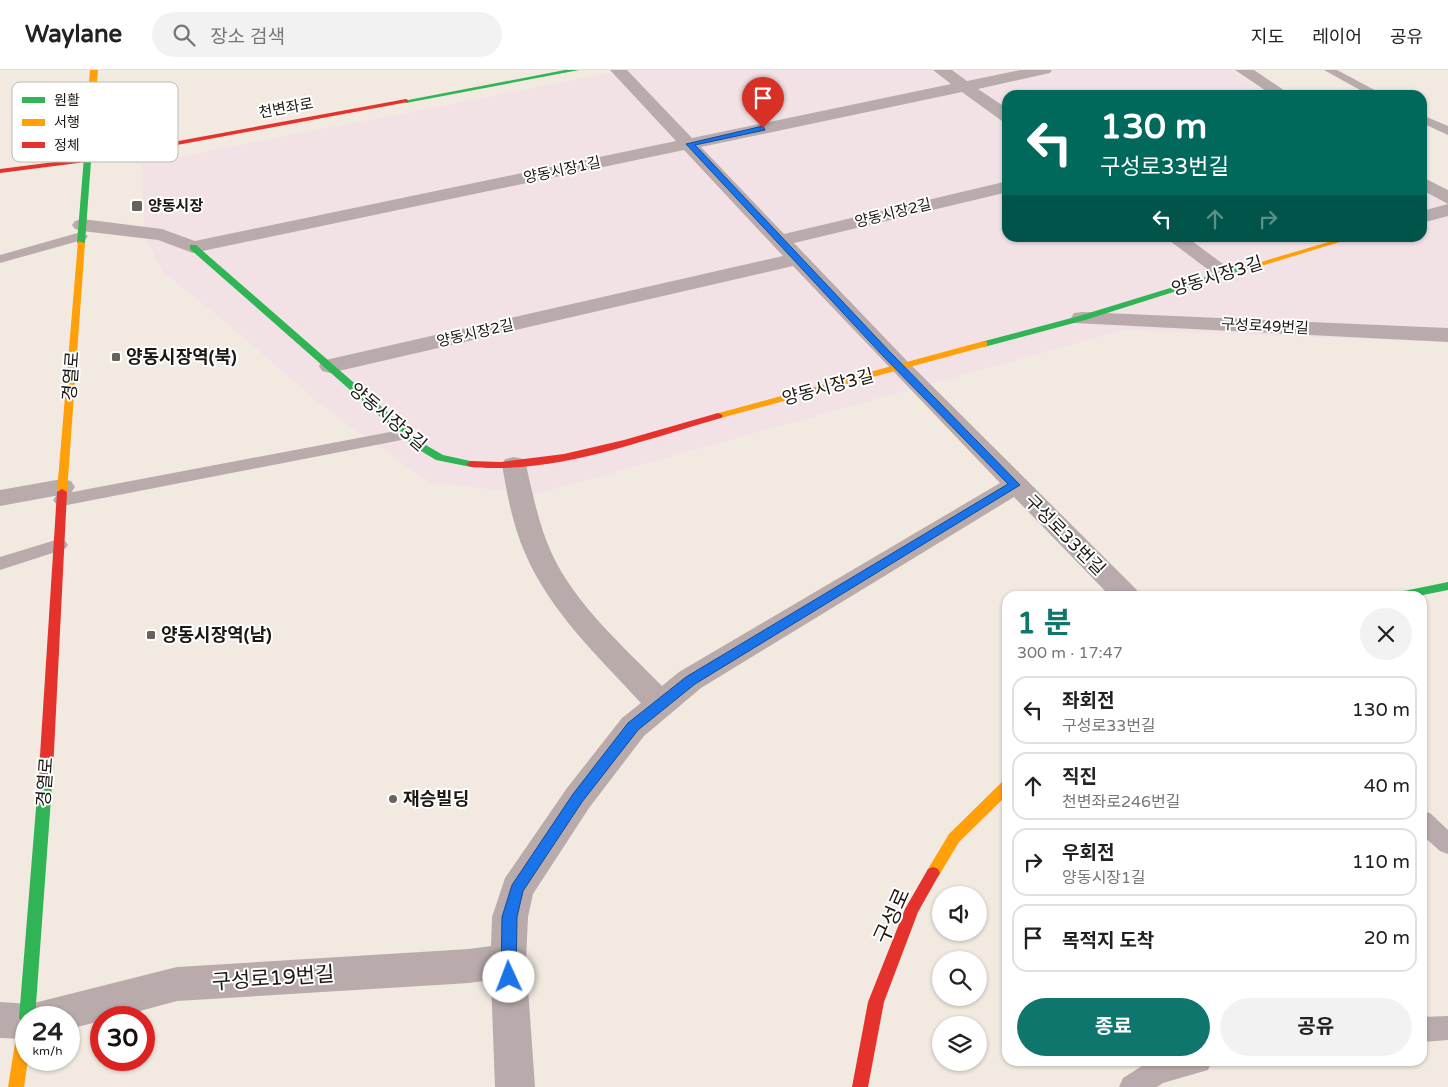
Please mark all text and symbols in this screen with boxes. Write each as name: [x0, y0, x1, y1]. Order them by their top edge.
search box: [152, 12, 502, 57]
text: Waylane: [25, 20, 122, 49]
icon: search: [170, 21, 198, 49]
text: 장소 검색: [210, 26, 285, 48]
text: 지도: [1251, 26, 1284, 48]
text: 레이어: [1312, 26, 1362, 48]
text: 공유: [1390, 26, 1423, 48]
pin: [742, 77, 784, 128]
legend: [12, 82, 178, 162]
icon: arrive: [749, 84, 777, 112]
text: 원활: [54, 92, 80, 109]
street label: 천변좌로: [257, 94, 315, 122]
text: 130 m: [1100, 106, 1207, 148]
icon: left: [1017, 110, 1082, 175]
text: 서행: [54, 114, 80, 131]
text: 정체: [54, 137, 80, 154]
street label: 양동시장1길: [522, 153, 602, 187]
text: 구성로33번길: [1100, 154, 1229, 180]
street label: 양동시장2길: [853, 195, 933, 231]
place label: 양동시장: [148, 197, 203, 215]
marker: 양동시장: [130, 199, 144, 213]
icon: left: [1148, 205, 1176, 233]
icon: ahead: [1201, 205, 1229, 233]
icon: right: [1254, 205, 1282, 233]
street label: 양동시장3길: [1169, 252, 1265, 300]
street label: 양동시장2길: [435, 315, 515, 351]
street label: 구성로49번길: [1221, 315, 1309, 337]
place label: 양동시장역(북): [126, 346, 237, 368]
street label: 경열로: [58, 350, 84, 402]
marker: 양동시장역(북): [110, 351, 122, 363]
street label: 양동시장3길: [780, 364, 876, 410]
street label: 양동시장3길: [345, 378, 431, 456]
street label: 구성로33번길: [1020, 490, 1110, 580]
text: 1 분: [1017, 605, 1071, 642]
button: close: [1360, 608, 1412, 660]
place label: 양동시장역(남): [161, 624, 272, 646]
marker: 양동시장역(남): [145, 629, 157, 641]
text: 300 m · 17:47: [1017, 643, 1123, 663]
text: 좌회전: [1062, 690, 1114, 712]
icon: left: [1019, 696, 1047, 724]
text: 130 m: [1352, 699, 1410, 721]
text: 구성로33번길: [1062, 716, 1156, 736]
street label: 경열로: [32, 756, 58, 808]
text: 직진: [1062, 766, 1097, 788]
icon: ahead: [1019, 772, 1047, 800]
text: 40 m: [1364, 775, 1410, 797]
place label: 재승빌딩: [403, 788, 469, 810]
text: 천변좌로246번길: [1062, 792, 1180, 812]
marker: 재승빌딩: [387, 793, 399, 805]
text: 우회전: [1062, 842, 1114, 864]
icon: right: [1019, 848, 1047, 876]
text: 110 m: [1352, 851, 1410, 873]
text: 양동시장1길: [1062, 868, 1146, 888]
street label: 구성로: [869, 885, 916, 948]
map controls: [932, 886, 987, 1071]
button: sound: [932, 886, 987, 941]
icon: arrive: [1019, 924, 1047, 952]
text: 20 m: [1364, 927, 1410, 949]
text: 목적지 도착: [1062, 930, 1154, 952]
position arrow: [482, 950, 534, 1002]
button: search: [932, 951, 987, 1006]
street label: 구성로19번길: [211, 962, 335, 995]
button: 종료: [1017, 998, 1210, 1056]
button: 공유: [1220, 998, 1412, 1056]
speed limit sign: 30: [90, 1006, 155, 1071]
button: layers: [932, 1016, 987, 1071]
text: 24: [32, 1017, 63, 1047]
text: km/h: [32, 1044, 63, 1058]

